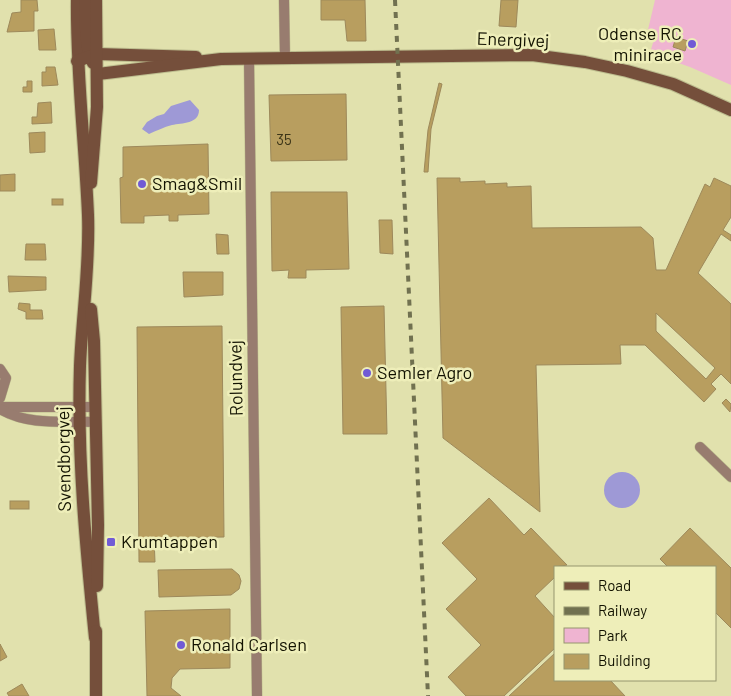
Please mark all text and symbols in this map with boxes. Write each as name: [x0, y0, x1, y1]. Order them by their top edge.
place label: Odense RC minirace: [598, 22, 682, 65]
street label: Energivej: [476, 27, 550, 51]
marker: Odense RC minirace: [686, 38, 698, 50]
house number: 35: [276, 130, 292, 148]
place label: Smag&Smil: [152, 172, 242, 194]
marker: Smag&Smil: [136, 178, 148, 190]
street label: Rolundvej: [223, 340, 247, 416]
place label: Semler Agro: [377, 361, 472, 383]
marker: Semler Agro: [361, 367, 373, 379]
street label: Svendborgvej: [51, 406, 75, 512]
place label: Krumtappen: [121, 530, 218, 552]
marker: Krumtappen: [105, 536, 117, 548]
legend: [554, 566, 716, 681]
text: Road: [598, 576, 631, 594]
text: Railway: [598, 601, 647, 619]
text: Park: [598, 626, 628, 644]
place label: Ronald Carlsen: [191, 633, 307, 655]
marker: Ronald Carlsen: [175, 639, 187, 651]
text: Building: [598, 651, 651, 669]

